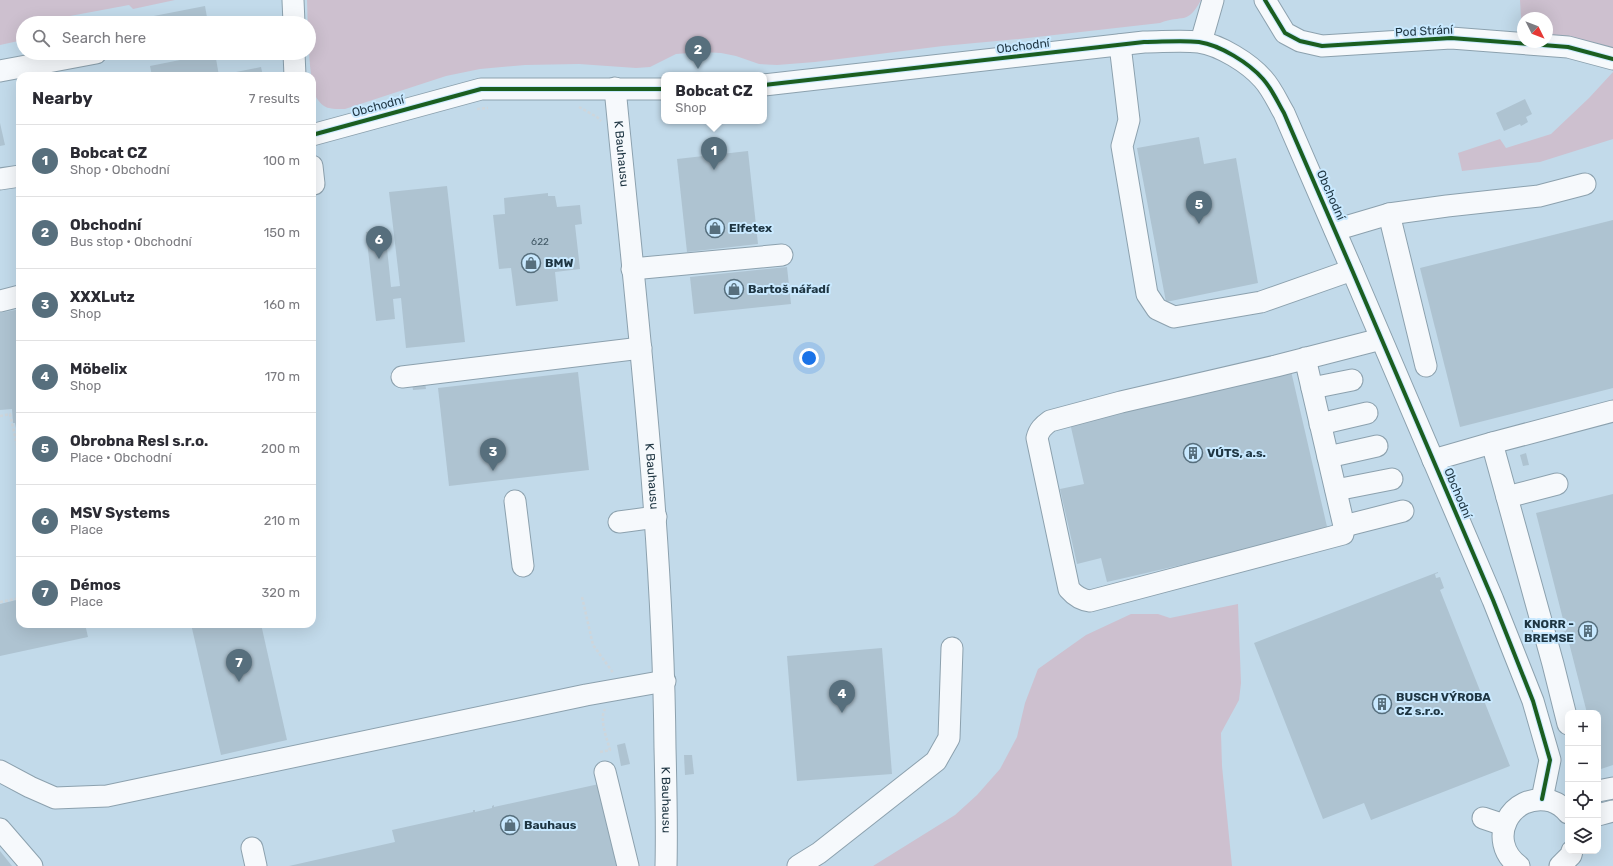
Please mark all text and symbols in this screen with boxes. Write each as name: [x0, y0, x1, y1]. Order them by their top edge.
north arrow: [1517, 12, 1553, 48]
search box: [16, 16, 316, 60]
street label: Pod Strání: [1395, 22, 1454, 40]
icon: search: [30, 27, 52, 49]
text: Search here: [62, 29, 146, 47]
pin: 2: [685, 36, 711, 69]
street label: Obchodní: [996, 36, 1051, 56]
popup: [661, 72, 767, 124]
text: Bobcat CZ: [675, 82, 753, 100]
text: Nearby: [32, 88, 93, 108]
text: 7 results: [249, 91, 300, 106]
street label: Obchodní: [350, 92, 407, 120]
text: Shop: [675, 100, 707, 115]
street label: K Bauhausu: [611, 120, 632, 187]
pin: 1: [701, 137, 727, 170]
text: Bobcat CZ: [70, 144, 147, 162]
text: 1: [42, 153, 48, 168]
text: 100 m: [263, 153, 300, 168]
text: Shop · Obchodní: [70, 162, 170, 177]
street label: Obchodní: [1314, 168, 1349, 223]
pin: 5: [1186, 191, 1212, 224]
text: Obchodní: [70, 216, 141, 234]
shop icon: Elfetex: [704, 217, 726, 239]
place label: Elfetex: [729, 221, 772, 235]
text: 2: [41, 225, 49, 240]
text: 150 m: [264, 225, 300, 240]
pin: 6: [366, 226, 392, 259]
text: Bus stop · Obchodní: [70, 234, 192, 249]
house number: 622: [531, 236, 549, 248]
shop icon: BMW: [520, 252, 542, 274]
place label: BMW: [545, 256, 573, 270]
shop icon: Bartoš nářadí: [723, 278, 745, 300]
place label: Bartoš nářadí: [748, 282, 831, 296]
text: XXXLutz: [70, 288, 135, 306]
text: 3: [41, 297, 49, 312]
text: 160 m: [264, 297, 300, 312]
text: Shop: [70, 306, 101, 321]
your location: [799, 348, 819, 368]
text: Möbelix: [70, 360, 127, 378]
text: 4: [41, 369, 49, 384]
text: 170 m: [265, 369, 300, 384]
text: Shop: [70, 378, 101, 393]
text: Obrobna Resl s.r.o.: [70, 432, 208, 450]
pin: 3: [480, 438, 506, 471]
text: 5: [41, 441, 49, 456]
text: 200 m: [261, 441, 300, 456]
building icon: VÚTS, a.s.: [1182, 442, 1204, 464]
street label: K Bauhausu: [642, 443, 661, 510]
place label: VÚTS, a.s.: [1207, 446, 1266, 460]
text: Place · Obchodní: [70, 450, 172, 465]
street label: Obchodní: [1441, 466, 1475, 521]
text: MSV Systems: [70, 504, 170, 522]
text: 6: [41, 513, 49, 528]
text: 210 m: [264, 513, 300, 528]
text: Place: [70, 522, 103, 537]
text: Démos: [70, 576, 121, 594]
text: 7: [41, 585, 49, 600]
text: 320 m: [262, 585, 300, 600]
text: Place: [70, 594, 103, 609]
place label: KNORR - BREMSE: [1524, 617, 1574, 645]
building icon: KNORR - BREMSE: [1577, 620, 1599, 642]
pin: 7: [226, 649, 252, 682]
pin: 4: [829, 680, 855, 713]
place label: BUSCH VÝROBA CZ s.r.o.: [1396, 690, 1491, 718]
building icon: BUSCH VÝROBA CZ s.r.o.: [1371, 693, 1393, 715]
map controls: [1565, 710, 1601, 854]
button: +: [1565, 710, 1601, 746]
button: −: [1565, 746, 1601, 782]
street label: K Bauhausu: [658, 767, 673, 833]
button: locate: [1565, 782, 1601, 818]
shop icon: Bauhaus: [499, 814, 521, 836]
place label: Bauhaus: [524, 818, 577, 832]
button: layers: [1565, 818, 1601, 854]

